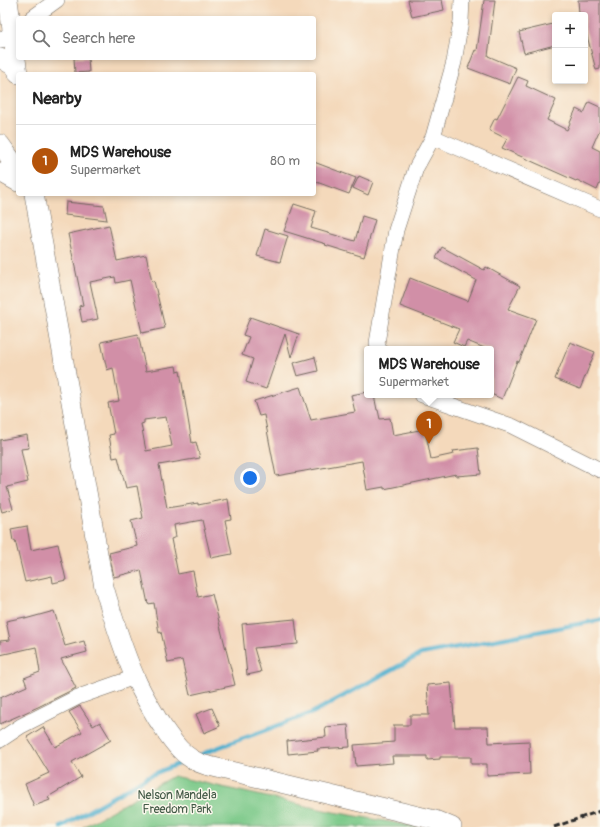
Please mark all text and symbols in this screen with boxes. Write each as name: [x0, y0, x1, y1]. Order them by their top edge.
map controls: [552, 12, 588, 84]
button: +: [552, 12, 588, 48]
search box: [16, 16, 316, 60]
icon: search: [30, 27, 52, 49]
text: Search here: [62, 29, 135, 48]
button: −: [552, 48, 588, 84]
text: Nearby: [32, 88, 81, 109]
text: MDS Warehouse: [70, 143, 171, 162]
text: 1: [42, 153, 48, 169]
text: 80 m: [270, 153, 300, 169]
text: Supermarket: [70, 162, 141, 178]
popup: [364, 346, 494, 398]
text: MDS Warehouse: [378, 355, 480, 374]
text: Supermarket: [378, 374, 449, 390]
pin: 1: [416, 411, 442, 444]
your location: [240, 468, 260, 488]
park label: Nelson Mandela Freedom Park: [138, 788, 217, 817]

